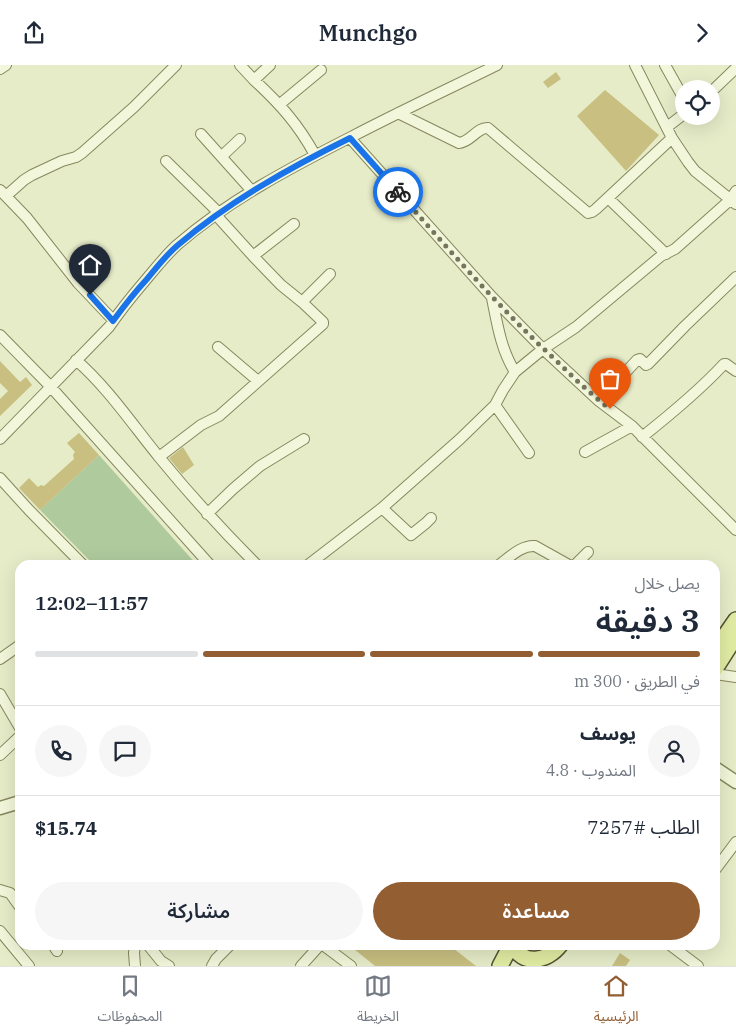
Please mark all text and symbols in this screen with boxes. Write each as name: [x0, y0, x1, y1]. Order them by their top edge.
text: Munchgo: [319, 18, 417, 47]
icon: share: [20, 19, 48, 47]
icon: forward: [688, 19, 716, 47]
map controls: [675, 80, 720, 125]
button: locate: [675, 80, 720, 125]
courier: [373, 167, 423, 217]
icon: bike: [384, 178, 412, 206]
pin: [69, 244, 111, 295]
icon: home: [76, 251, 104, 279]
pin: [589, 358, 631, 409]
icon: bag: [596, 365, 624, 393]
text: يصل خلال: [635, 573, 700, 593]
text: 11:57–12:02: [35, 591, 149, 615]
text: 3 دقيقة: [596, 599, 700, 641]
text: في الطريق · 300 m: [574, 671, 700, 691]
text: يوسف: [580, 721, 636, 745]
button: phone: [35, 725, 87, 777]
button: chat: [99, 725, 151, 777]
button: person: [648, 725, 700, 777]
text: المندوب · 4.8: [546, 760, 636, 780]
text: الطلب #7257: [587, 815, 700, 839]
text: $15.74: [35, 816, 97, 840]
button: مشاركة: [35, 882, 363, 940]
button: مساعدة: [373, 882, 700, 940]
tab: المحفوظات: [97, 972, 162, 1031]
tab: الخريطة: [357, 972, 399, 1031]
tab: الرئيسية: [594, 972, 639, 1031]

